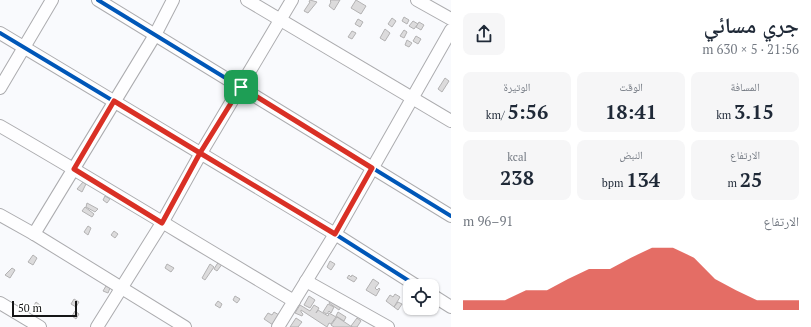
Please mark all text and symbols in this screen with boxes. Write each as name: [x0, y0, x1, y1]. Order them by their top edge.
text: جري مسائي: [704, 10, 799, 39]
button: share: [463, 13, 505, 55]
text: 21:56 · 5 × 630 m: [702, 40, 799, 58]
pin: [224, 70, 258, 104]
icon: arrive: [230, 76, 252, 98]
text: الوتيرة: [504, 80, 530, 94]
text: الوقت: [619, 80, 643, 94]
text: المسافة: [730, 80, 760, 94]
text: 5:56: [507, 98, 548, 125]
text: 18:41: [605, 98, 657, 125]
text: 3.15: [734, 98, 774, 125]
text: /km: [486, 108, 507, 122]
text: km: [716, 108, 734, 122]
text: النبض: [619, 148, 643, 162]
text: الارتفاع: [730, 148, 760, 162]
text: kcal: [507, 150, 527, 164]
text: 238: [500, 164, 534, 191]
text: 134: [626, 166, 660, 193]
text: 25: [740, 166, 762, 193]
text: bpm: [602, 176, 626, 190]
text: m: [728, 176, 740, 190]
text: 91–96 m: [463, 212, 513, 230]
text: الارتفاع: [764, 212, 799, 230]
map controls: [403, 279, 439, 315]
button: locate: [403, 279, 439, 315]
scale bar: [12, 299, 77, 318]
text: 50 m: [18, 301, 42, 315]

